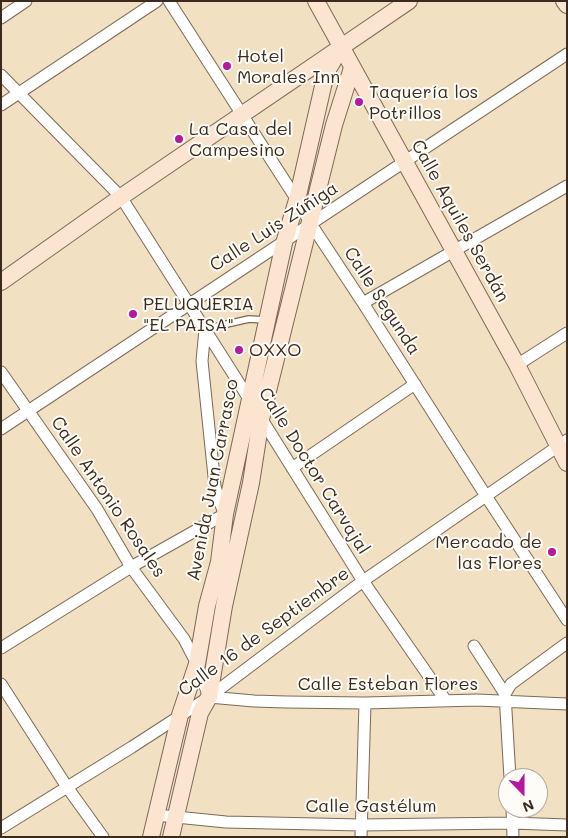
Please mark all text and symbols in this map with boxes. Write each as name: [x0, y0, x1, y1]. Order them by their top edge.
place label: Hotel Morales Inn: [237, 45, 340, 88]
marker: Hotel Morales Inn: [221, 60, 233, 72]
place label: Taquería los Potrillos: [369, 81, 478, 124]
marker: Taquería los Potrillos: [353, 96, 365, 108]
place label: La Casa del Campesino: [189, 118, 292, 160]
marker: La Casa del Campesino: [173, 133, 185, 145]
street label: Calle Aquiles Serdán: [406, 136, 514, 306]
street label: Calle Luis Zúñiga: [206, 178, 342, 276]
street label: Calle Segunda: [339, 243, 425, 359]
place label: PELUQUERIA "EL PAISA": [143, 293, 254, 336]
marker: PELUQUERIA "EL PAISA": [127, 308, 139, 320]
place label: OXXO: [249, 339, 301, 361]
marker: OXXO: [233, 344, 245, 356]
street label: Avenida Juan Carrasco: [183, 377, 243, 583]
street label: Calle Doctor Carvajal: [254, 384, 374, 558]
street label: Calle Antonio Rosales: [46, 412, 170, 582]
place label: Mercado de las Flores: [435, 531, 542, 574]
marker: Mercado de las Flores: [546, 546, 558, 558]
street label: Calle 16 de Septiembre: [174, 563, 354, 701]
street label: Calle Esteban Flores: [298, 673, 478, 695]
north arrow: [498, 768, 548, 818]
street label: Calle Gastélum: [305, 795, 437, 817]
text: N: [520, 796, 537, 817]

